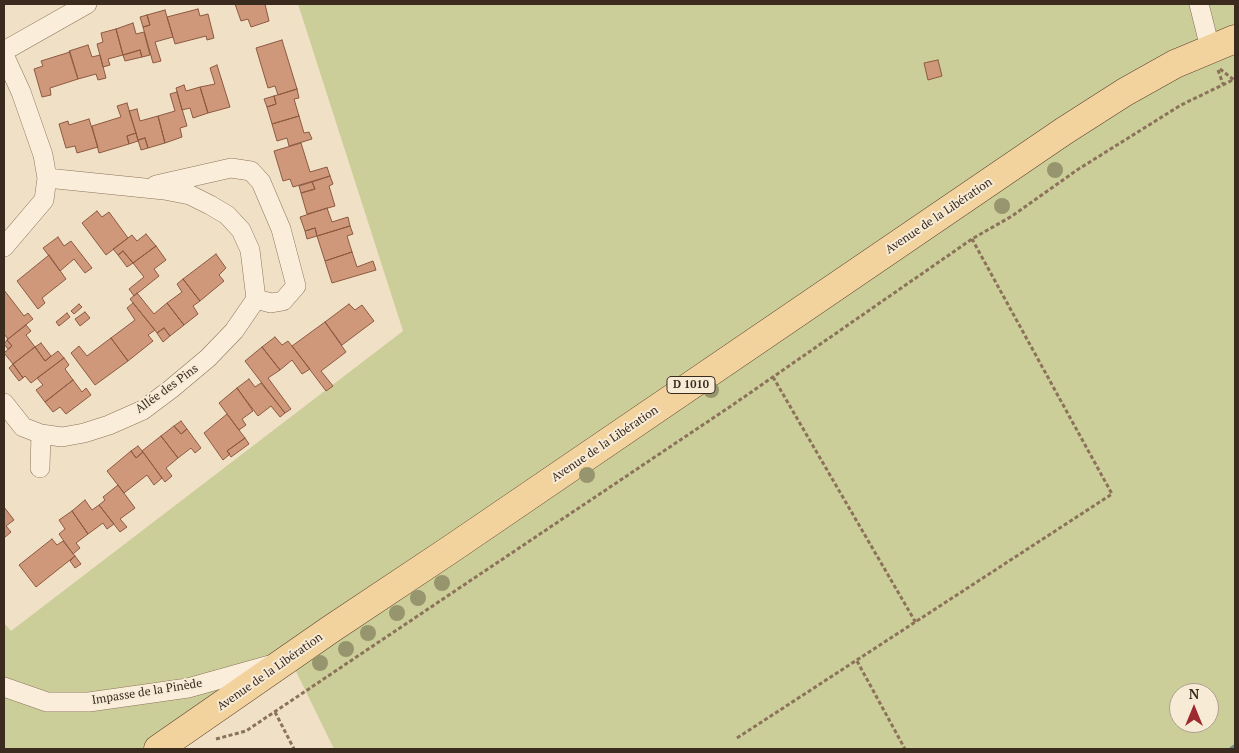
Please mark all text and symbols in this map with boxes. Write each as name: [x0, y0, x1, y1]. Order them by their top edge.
street label: Avenue de la Libération: [883, 175, 995, 257]
street label: Allée des Pins: [133, 361, 201, 417]
road number: D 1010: [667, 376, 715, 394]
street label: Avenue de la Libération: [549, 403, 661, 485]
street label: Avenue de la Libération: [214, 630, 326, 714]
street label: Impasse de la Pinède: [91, 676, 203, 708]
north arrow: [1169, 683, 1219, 733]
text: N: [1189, 684, 1199, 703]

